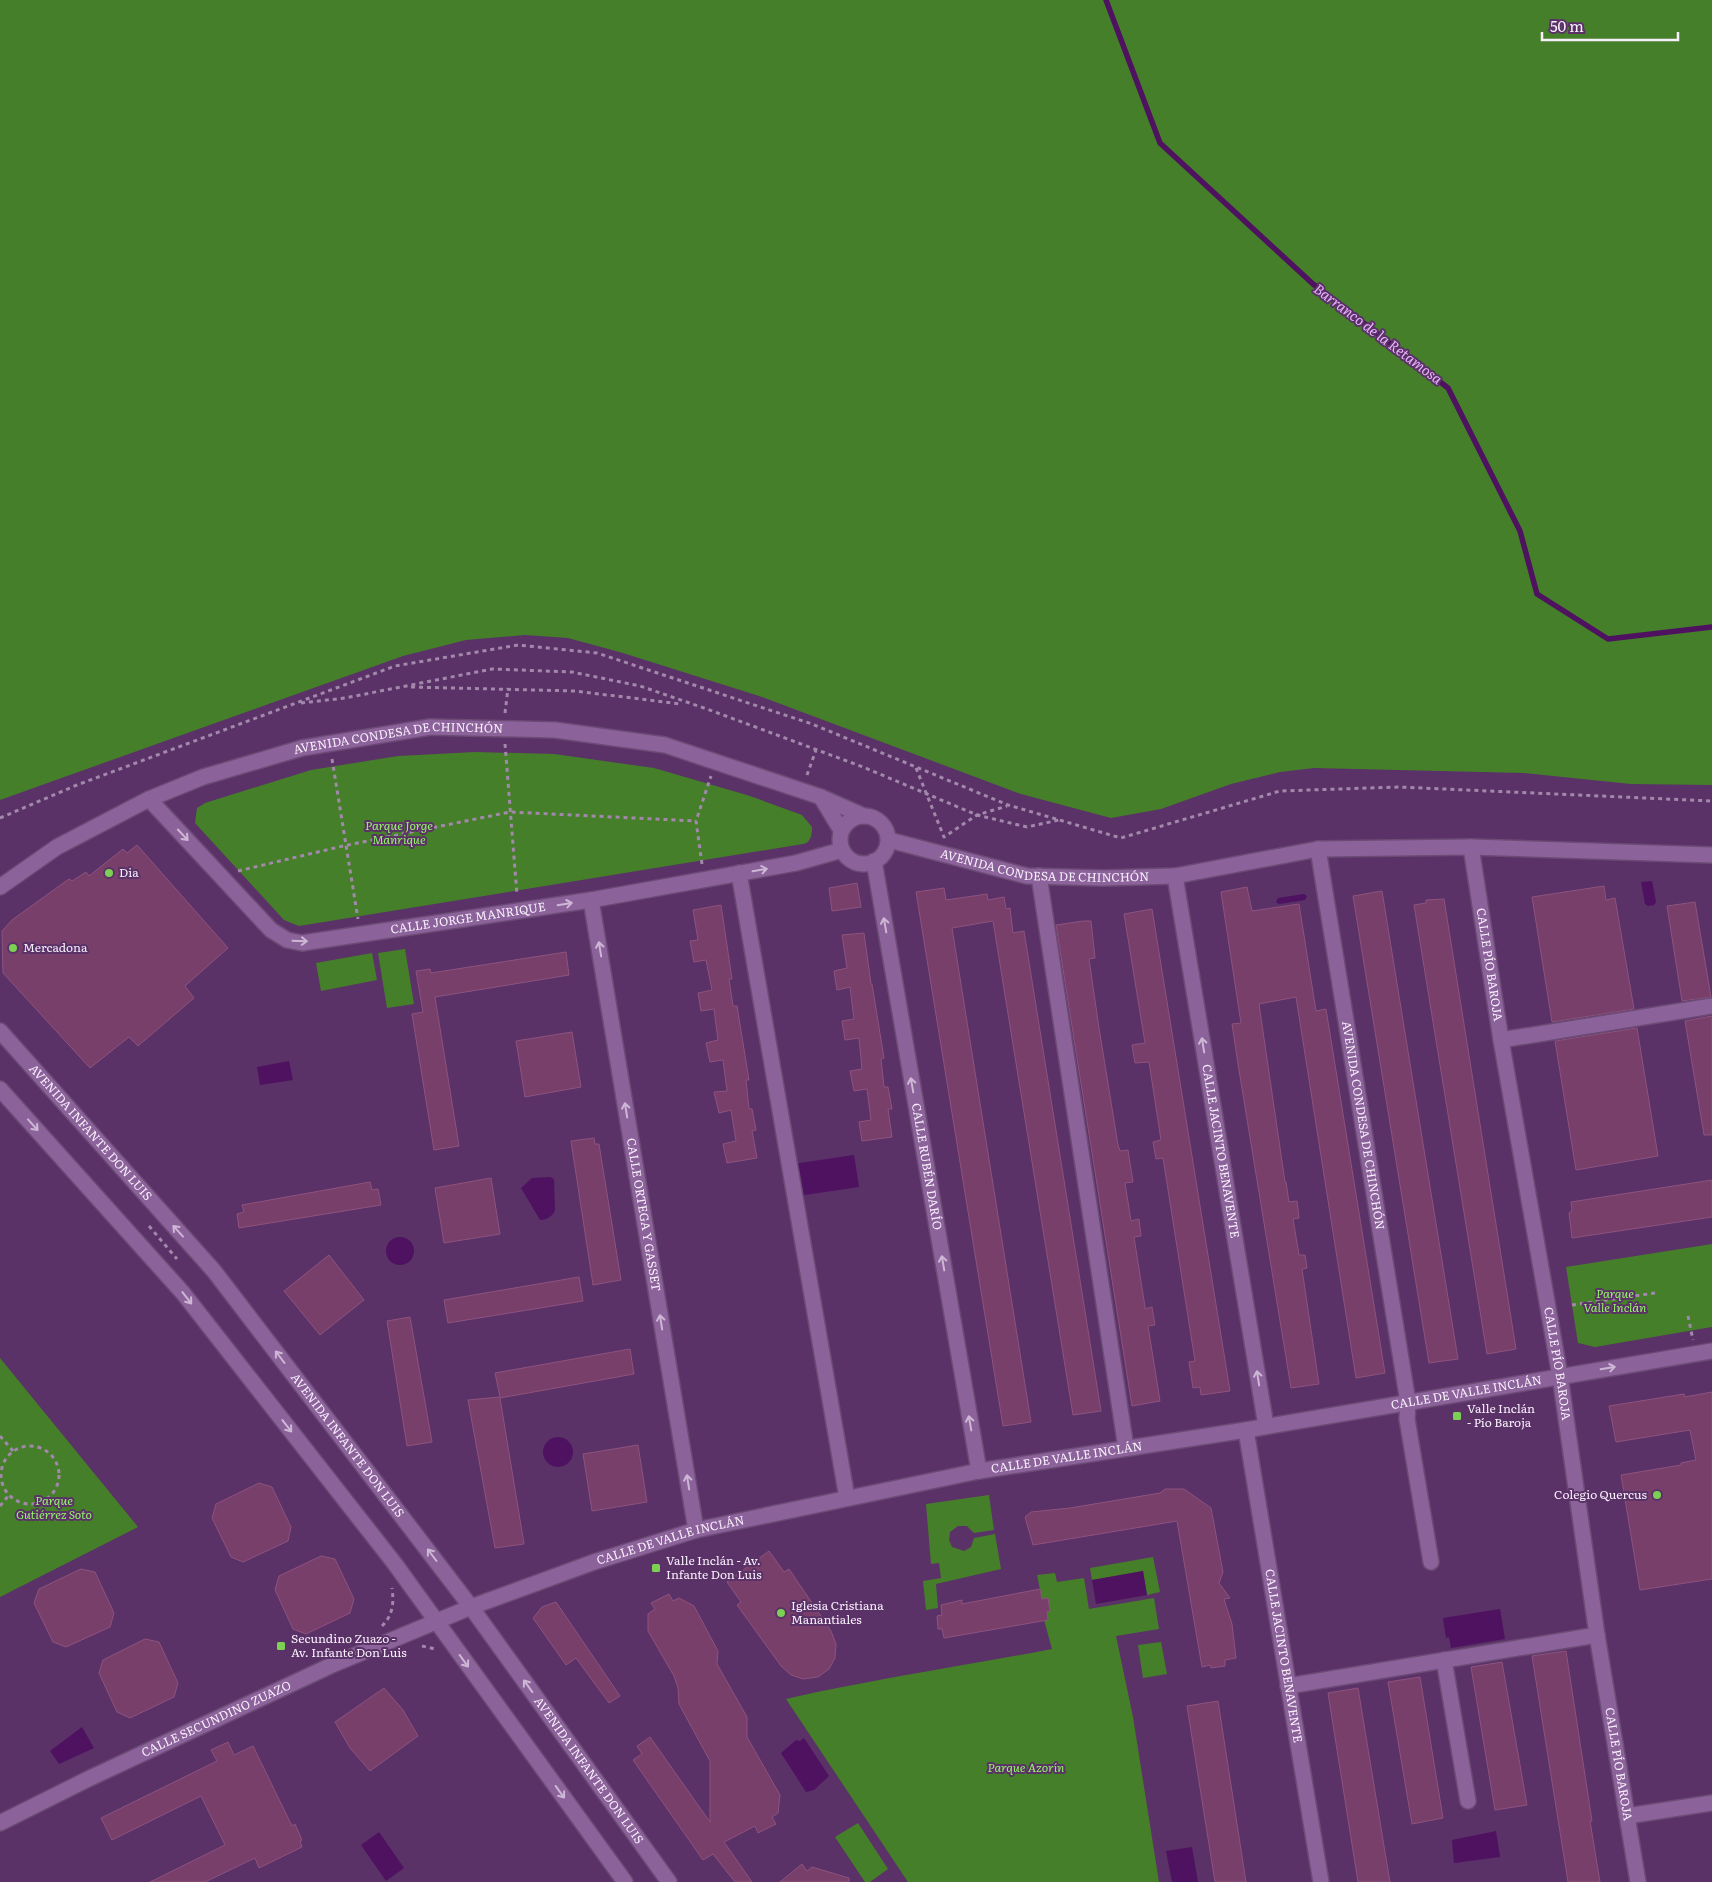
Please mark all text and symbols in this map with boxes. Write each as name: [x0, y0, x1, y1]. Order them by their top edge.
scale bar: [1542, 10, 1678, 42]
text: 50 m: [1550, 14, 1584, 37]
water label: Barranco de la Retamosa: [1310, 278, 1447, 388]
street label: AVENIDA CONDESA DE CHINCHÓN: [291, 717, 503, 758]
park label: Parque Jorge Manrique: [365, 816, 433, 848]
one-way arrow: [177, 828, 189, 841]
street label: AVENIDA CONDESA DE CHINCHÓN: [939, 844, 1149, 886]
place label: Dia: [119, 863, 139, 881]
one-way arrow: [751, 864, 767, 874]
marker: Dia: [103, 867, 115, 879]
street label: CALLE JORGE MANRIQUE: [389, 897, 547, 938]
one-way arrow: [557, 898, 573, 908]
street label: CALLE PÍO BAROJA: [1473, 907, 1508, 1023]
one-way arrow: [879, 917, 889, 933]
one-way arrow: [292, 937, 308, 946]
place label: Mercadona: [23, 938, 88, 956]
marker: Mercadona: [7, 942, 19, 954]
one-way arrow: [594, 942, 604, 958]
street label: AVENIDA CONDESA DE CHINCHÓN: [1338, 1019, 1390, 1231]
one-way arrow: [1197, 1037, 1207, 1053]
street label: AVENIDA INFANTE DON LUIS: [25, 1060, 157, 1204]
street label: CALLE JACINTO BENAVENTE: [1198, 1063, 1245, 1240]
one-way arrow: [907, 1078, 917, 1094]
one-way arrow: [621, 1102, 631, 1118]
street label: CALLE RUBÉN DARÍO: [908, 1102, 947, 1231]
one-way arrow: [27, 1118, 38, 1131]
street label: CALLE ORTEGA Y GASSET: [623, 1136, 666, 1293]
one-way arrow: [172, 1224, 183, 1237]
one-way arrow: [937, 1255, 947, 1271]
park label: Parque Valle Inclán: [1584, 1284, 1646, 1316]
one-way arrow: [182, 1292, 193, 1305]
street label: CALLE PÍO BAROJA: [1540, 1306, 1576, 1422]
one-way arrow: [656, 1314, 666, 1330]
one-way arrow: [274, 1351, 285, 1364]
one-way arrow: [1600, 1363, 1616, 1373]
street label: AVENIDA INFANTE DON LUIS: [287, 1369, 409, 1521]
one-way arrow: [1252, 1370, 1262, 1386]
street label: CALLE DE VALLE INCLÁN: [1389, 1370, 1543, 1413]
place label: Valle Inclán - Pío Baroja: [1467, 1399, 1535, 1431]
marker: Valle Inclán - Pío Baroja: [1451, 1410, 1463, 1422]
one-way arrow: [965, 1415, 975, 1431]
one-way arrow: [282, 1420, 293, 1433]
street label: CALLE DE VALLE INCLÁN: [990, 1436, 1143, 1477]
one-way arrow: [682, 1475, 692, 1491]
place label: Colegio Quercus: [1554, 1485, 1648, 1503]
marker: Colegio Quercus: [1651, 1489, 1663, 1501]
park label: Parque Gutiérrez Soto: [16, 1491, 92, 1523]
street label: CALLE DE VALLE INCLÁN: [594, 1510, 746, 1569]
one-way arrow: [426, 1549, 437, 1562]
place label: Valle Inclán - Av. Infante Don Luis: [666, 1551, 762, 1583]
marker: Valle Inclán - Av. Infante Don Luis: [650, 1562, 662, 1574]
street label: CALLE JACINTO BENAVENTE: [1261, 1567, 1308, 1744]
place label: Iglesia Cristiana Manantiales: [791, 1596, 884, 1628]
marker: Iglesia Cristiana Manantiales: [775, 1607, 787, 1619]
place label: Secundino Zuazo - Av. Infante Don Luis: [291, 1629, 407, 1661]
marker: Secundino Zuazo - Av. Infante Don Luis: [275, 1640, 287, 1652]
one-way arrow: [459, 1654, 469, 1668]
street label: CALLE SECUNDINO ZUAZO: [138, 1675, 294, 1761]
one-way arrow: [523, 1680, 534, 1693]
street label: AVENIDA INFANTE DON LUIS: [530, 1693, 649, 1847]
street label: CALLE PÍO BAROJA: [1601, 1706, 1638, 1822]
park label: Parque Azorín: [988, 1758, 1065, 1776]
one-way arrow: [555, 1785, 565, 1799]

